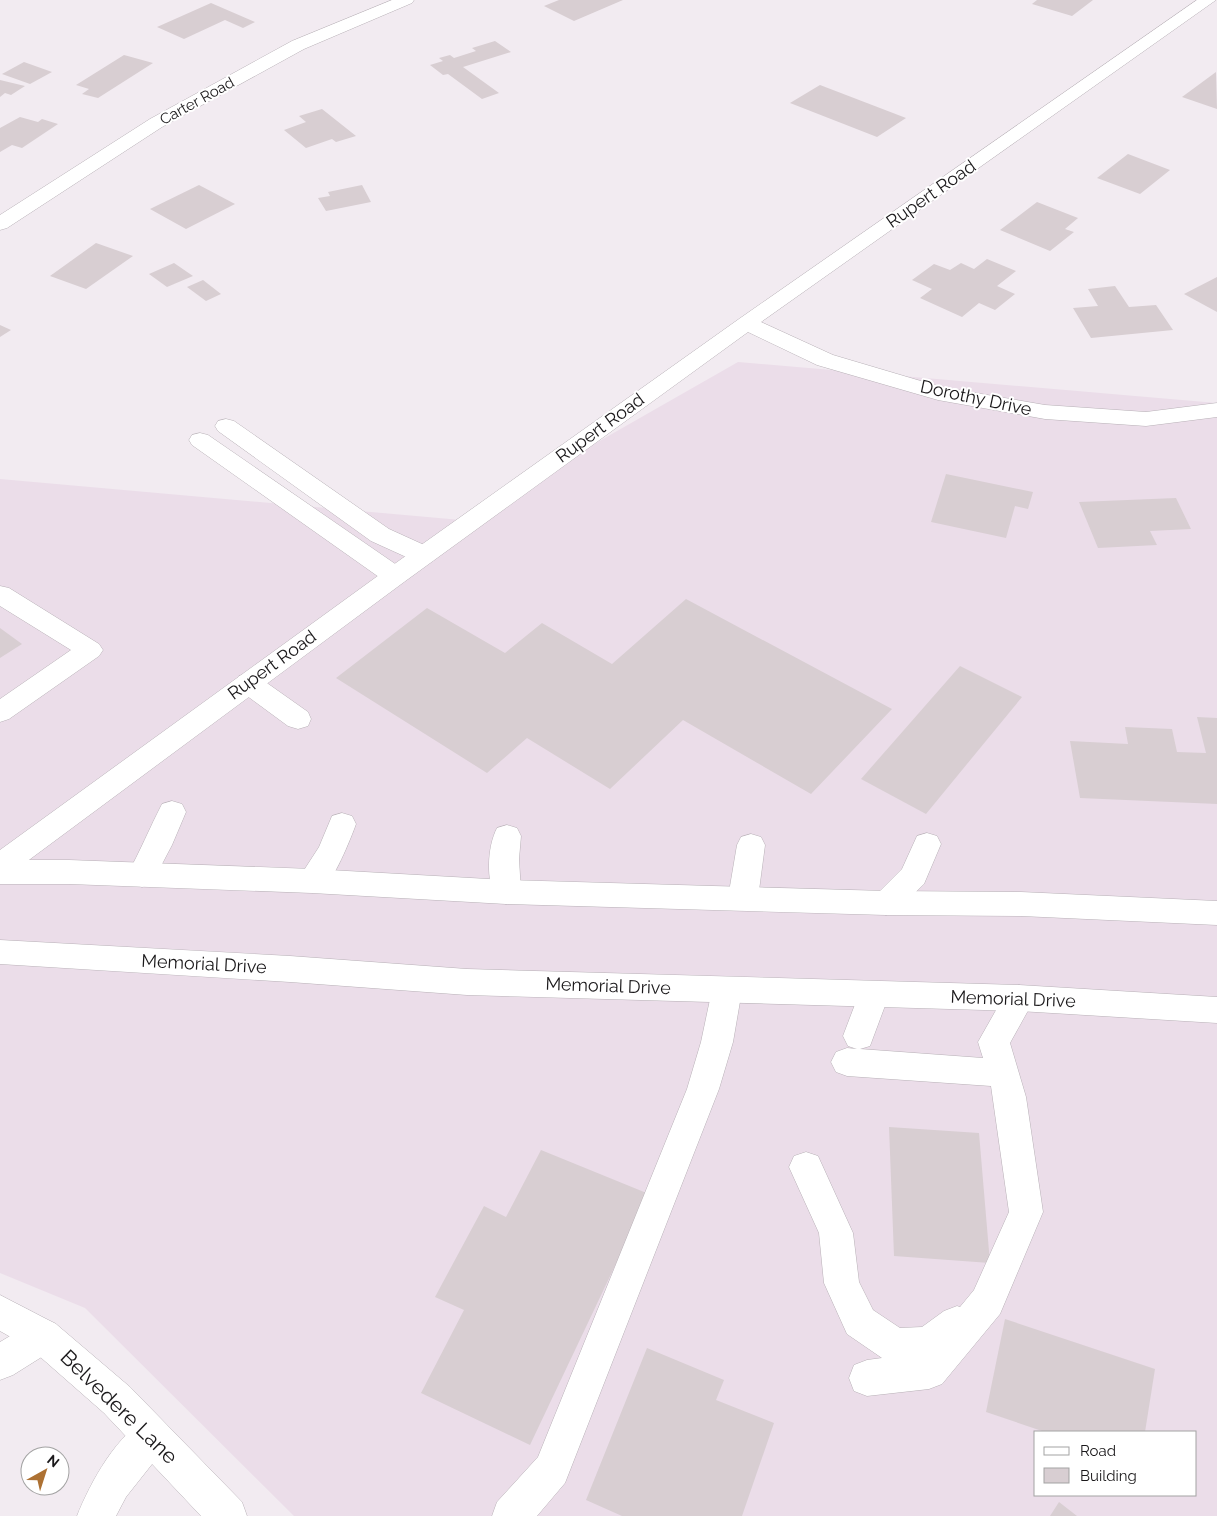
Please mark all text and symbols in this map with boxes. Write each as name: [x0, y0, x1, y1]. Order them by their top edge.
street label: Carter Road: [157, 73, 237, 129]
street label: Rupert Road: [882, 155, 979, 232]
street label: Dorothy Drive: [919, 375, 1034, 420]
street label: Rupert Road: [551, 389, 648, 467]
street label: Rupert Road: [223, 626, 320, 704]
street label: Memorial Drive: [141, 950, 268, 977]
street label: Memorial Drive: [545, 973, 671, 998]
street label: Memorial Drive: [950, 986, 1076, 1011]
street label: Belvedere Lane: [56, 1344, 183, 1469]
legend: [1034, 1431, 1197, 1496]
text: Road: [1080, 1442, 1116, 1460]
north arrow: [20, 1446, 70, 1496]
text: N: [44, 1451, 62, 1470]
text: Building: [1080, 1467, 1137, 1485]

